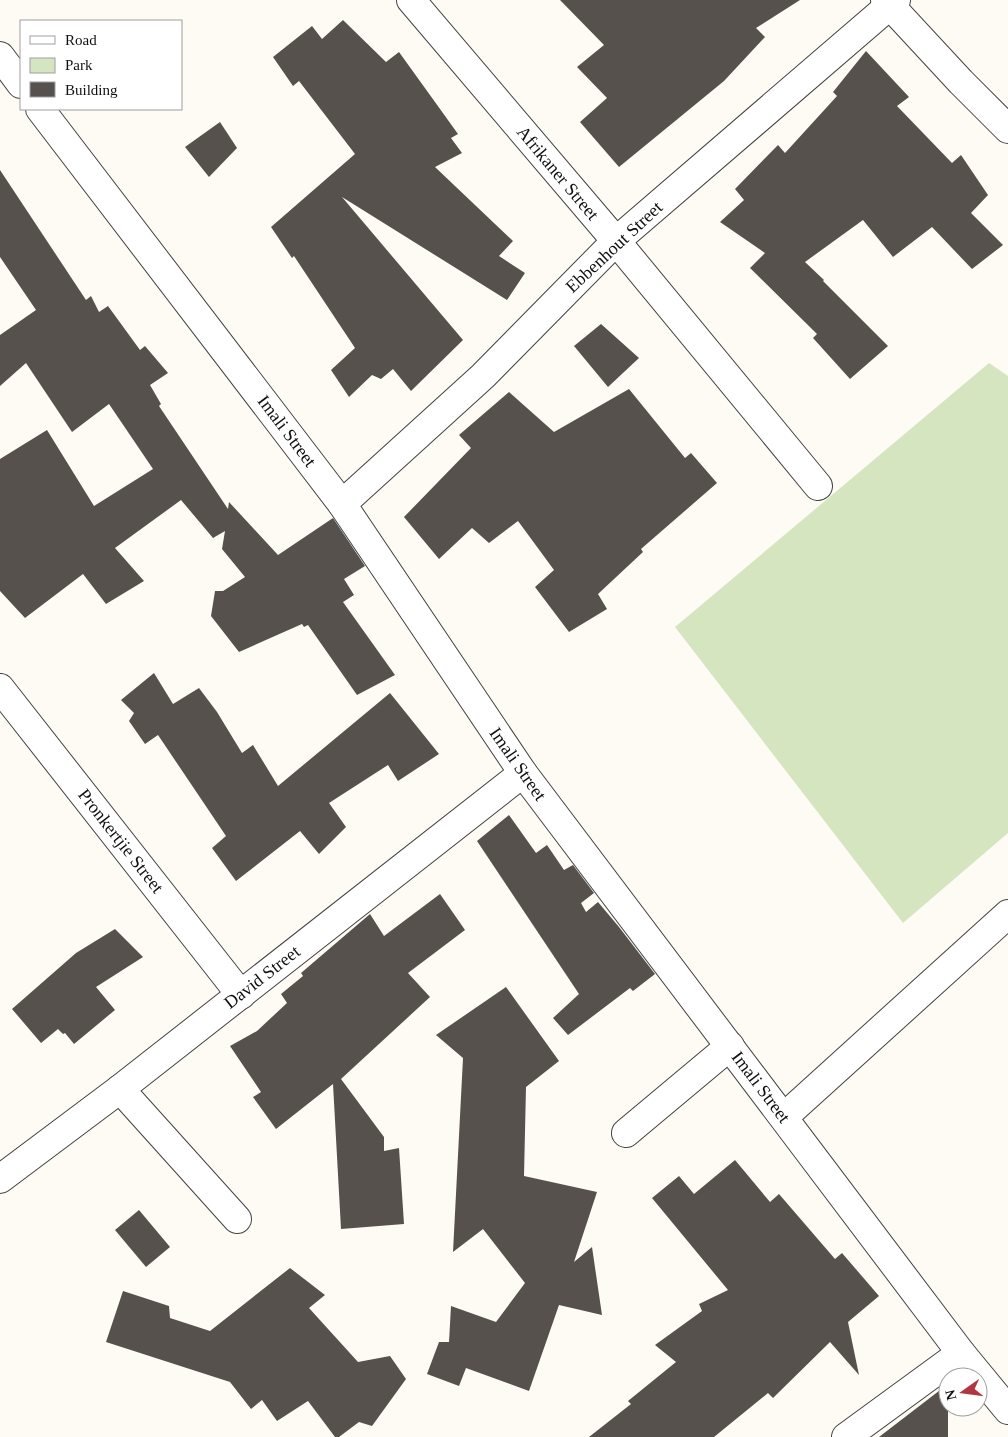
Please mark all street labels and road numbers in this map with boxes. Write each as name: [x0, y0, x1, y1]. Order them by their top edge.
street label: Afrikaner Street: [513, 122, 603, 224]
street label: Ebbenhout Street: [562, 197, 666, 297]
street label: Imali Street: [254, 391, 320, 471]
street label: Imali Street: [486, 724, 550, 804]
street label: Pronkertjie Street: [74, 785, 168, 897]
street label: David Street: [220, 941, 304, 1013]
street label: Imali Street: [728, 1047, 794, 1127]

